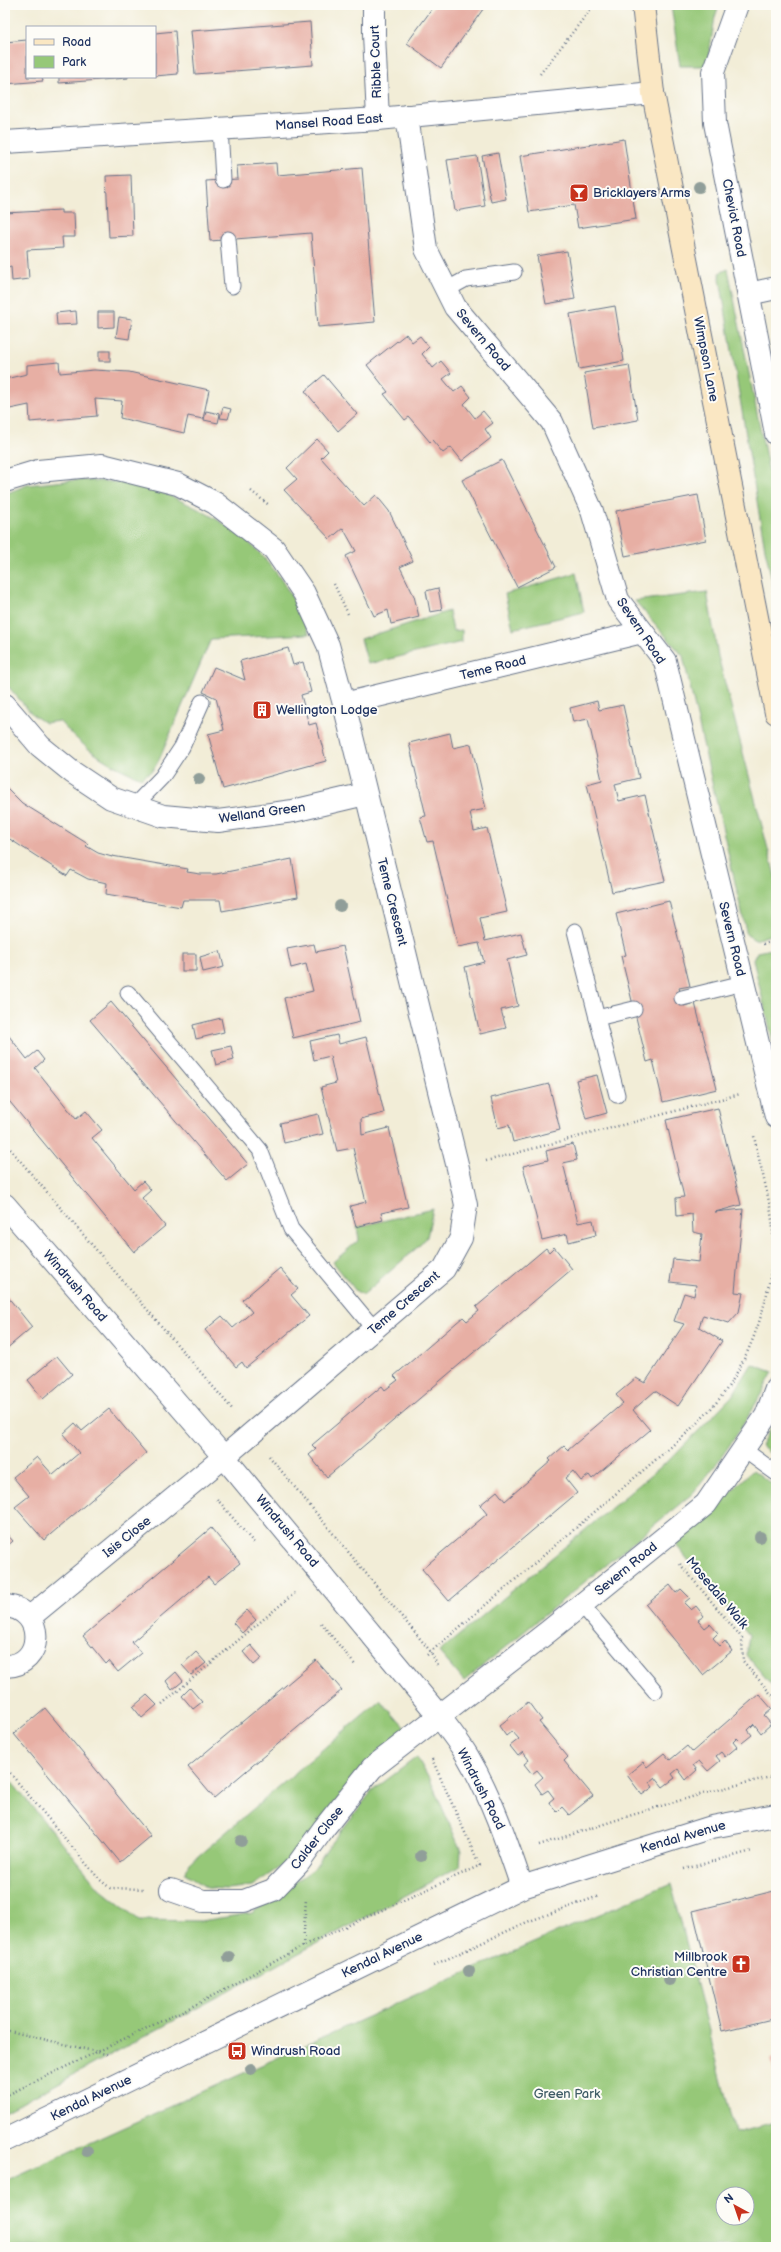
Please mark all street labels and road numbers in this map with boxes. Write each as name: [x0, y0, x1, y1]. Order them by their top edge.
street label: Ribble Court: [367, 25, 385, 99]
street label: Mansel Road East: [275, 110, 383, 134]
street label: Cheviot Road: [719, 177, 749, 259]
street label: Severn Road: [452, 306, 514, 374]
street label: Wimpson Lane: [690, 315, 722, 403]
street label: Severn Road: [613, 595, 669, 667]
street label: Teme Road: [458, 652, 528, 684]
street label: Welland Green: [218, 799, 306, 827]
street label: Teme Crescent: [373, 856, 411, 948]
street label: Severn Road: [715, 900, 749, 978]
street label: Windrush Road: [40, 1247, 110, 1325]
street label: Teme Crescent: [365, 1267, 443, 1339]
street label: Windrush Road: [252, 1492, 322, 1570]
street label: Isis Close: [100, 1513, 154, 1561]
street label: Severn Road: [591, 1539, 661, 1599]
street label: Mosedale Walk: [682, 1554, 752, 1633]
street label: Windrush Road: [454, 1745, 508, 1833]
street label: Calder Close: [287, 1803, 347, 1873]
street label: Kendal Avenue: [638, 1817, 728, 1857]
street label: Kendal Avenue: [339, 1928, 425, 1982]
street label: Kendal Avenue: [48, 2071, 134, 2125]

